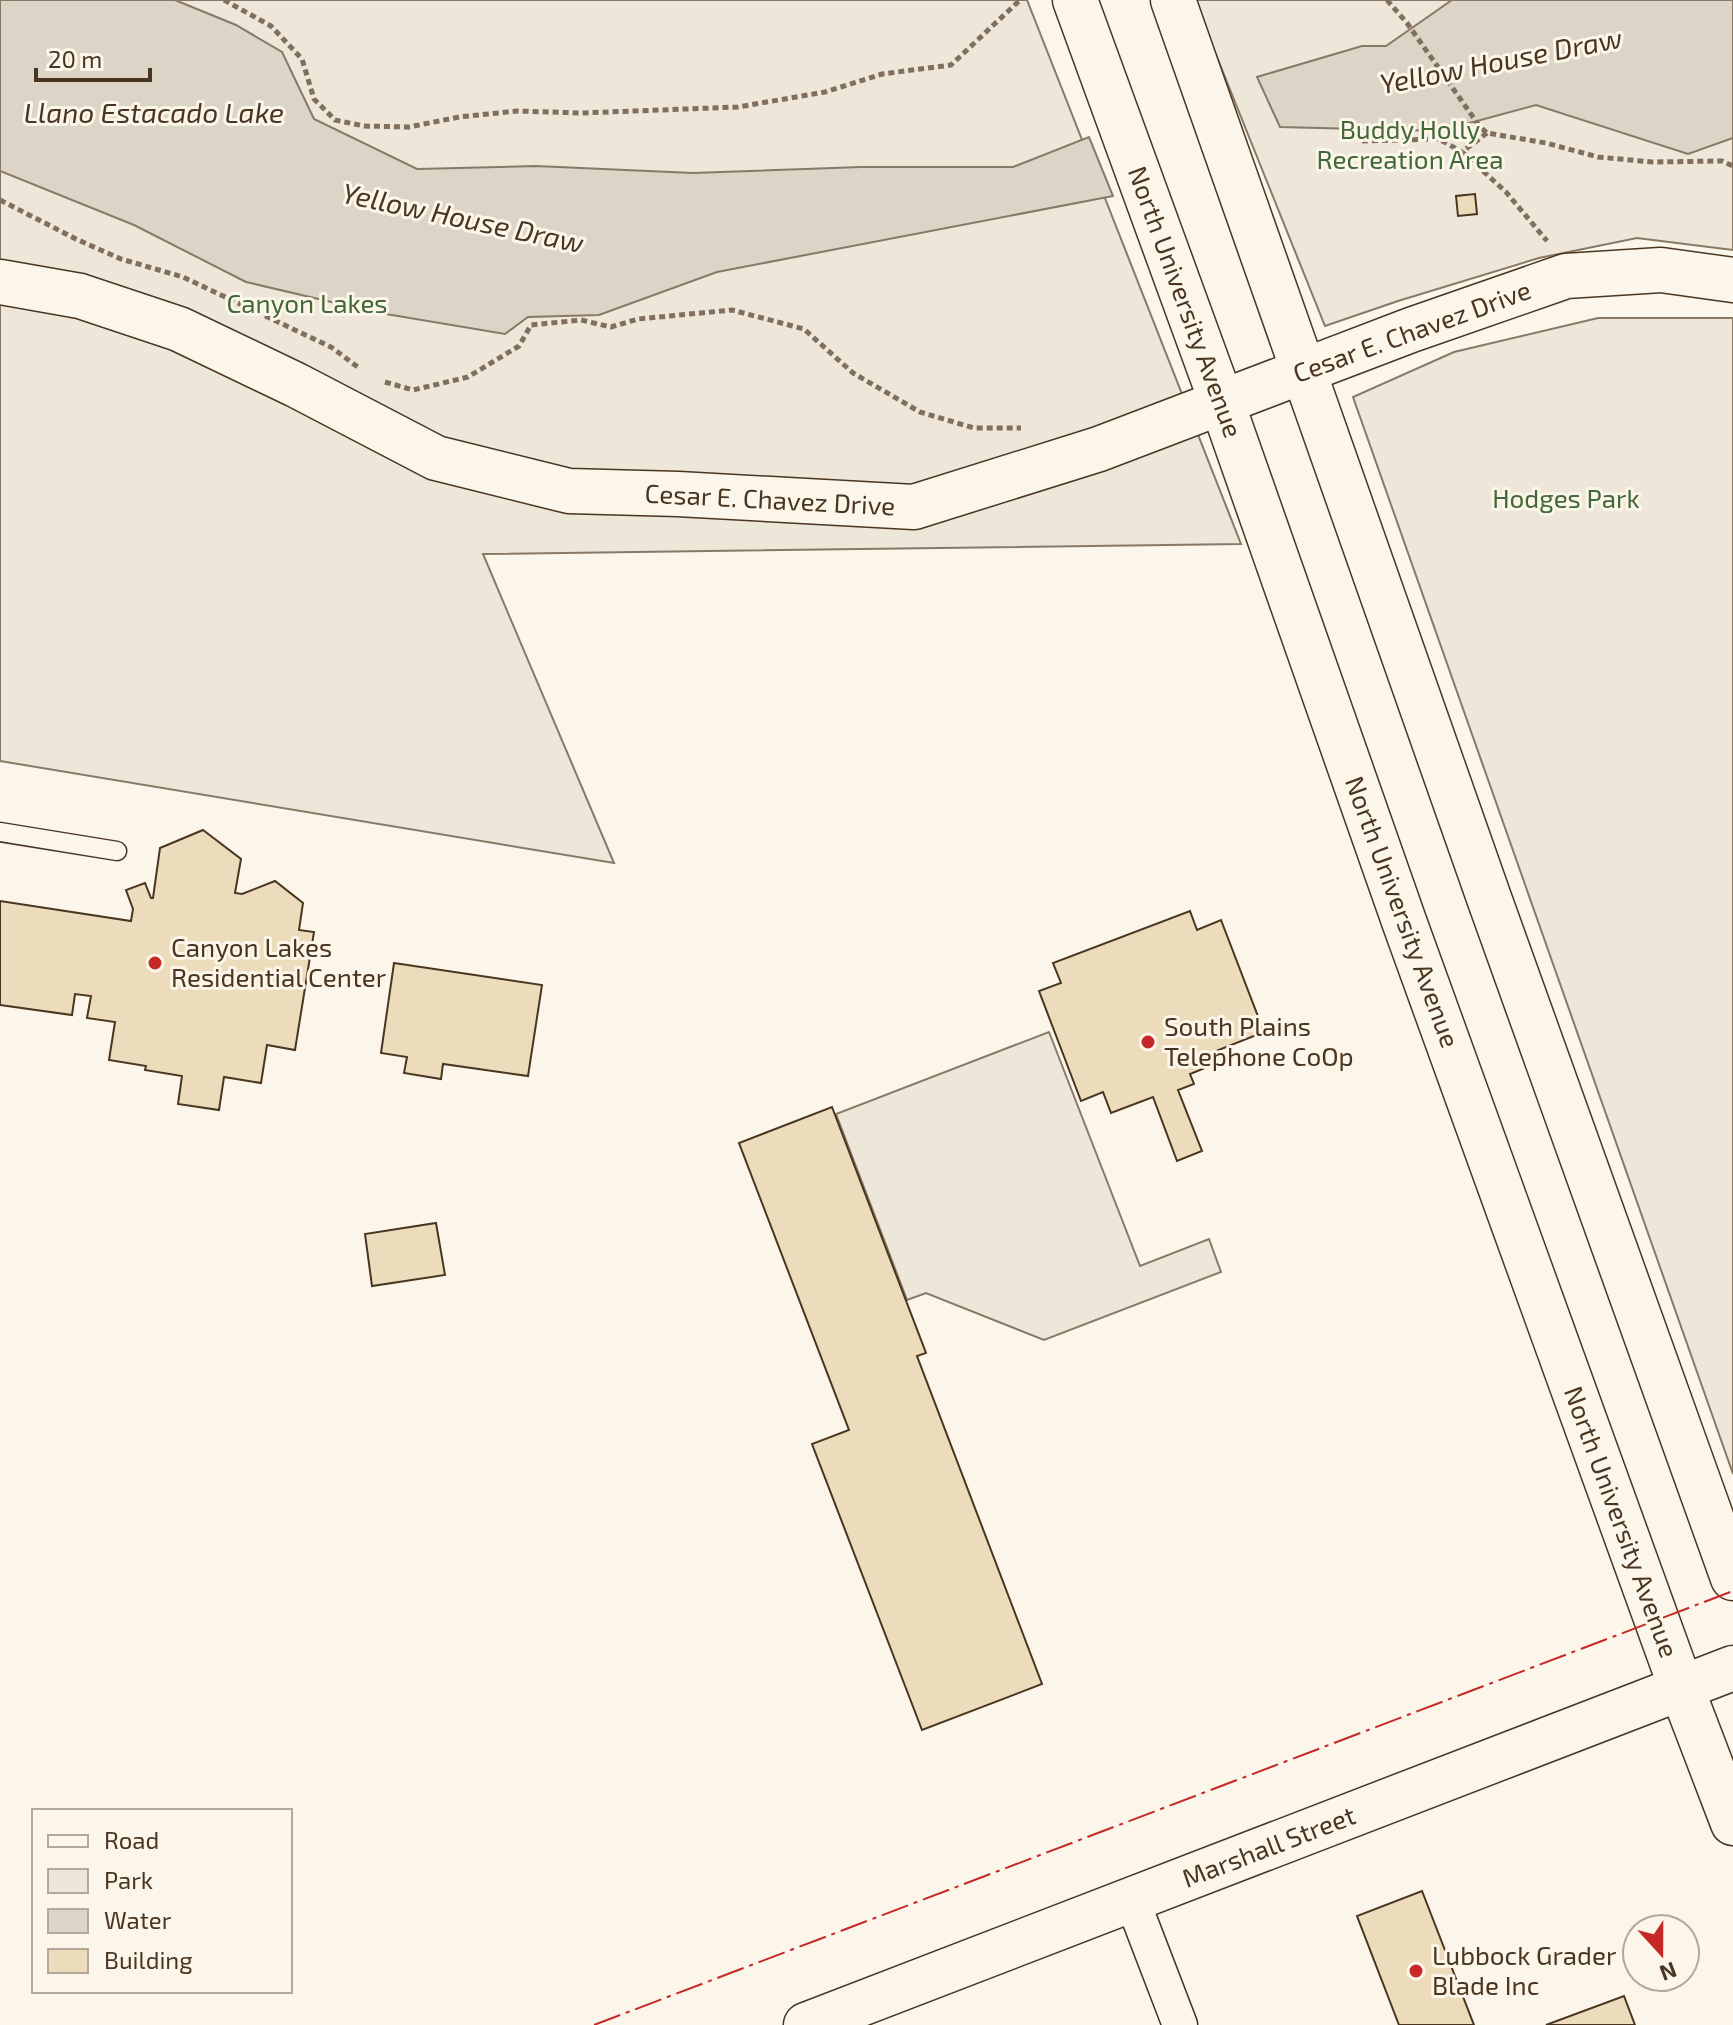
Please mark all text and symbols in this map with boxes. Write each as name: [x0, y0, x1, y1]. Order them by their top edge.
water label: Yellow House Draw: [1377, 20, 1625, 100]
scale bar: [36, 32, 150, 82]
text: 20 m: [48, 44, 102, 73]
water label: Llano Estacado Lake: [24, 95, 284, 129]
park label: Buddy Holly Recreation Area: [1317, 113, 1503, 174]
street label: North University Avenue: [1123, 162, 1250, 441]
water label: Yellow House Draw: [339, 175, 587, 259]
street label: Cesar E. Chavez Drive: [1288, 273, 1535, 388]
park label: Canyon Lakes: [226, 287, 388, 318]
street label: Cesar E. Chavez Drive: [644, 476, 896, 521]
park label: Hodges Park: [1492, 482, 1640, 513]
street label: North University Avenue: [1340, 772, 1467, 1051]
place label: Canyon Lakes Residential Center: [171, 931, 386, 992]
marker: Canyon Lakes Residential Center: [146, 954, 164, 972]
place label: South Plains Telephone CoOp: [1164, 1010, 1354, 1071]
marker: South Plains Telephone CoOp: [1139, 1033, 1157, 1051]
street label: North University Avenue: [1559, 1382, 1686, 1661]
street label: Marshall Street: [1178, 1798, 1359, 1893]
legend: [32, 1809, 292, 1993]
text: Road: [104, 1825, 159, 1854]
text: Park: [104, 1865, 153, 1894]
text: Water: [104, 1905, 172, 1934]
north arrow: [1621, 1913, 1701, 1993]
place label: Lubbock Grader Blade Inc: [1432, 1939, 1616, 2000]
text: Building: [104, 1945, 193, 1974]
text: N: [1656, 1958, 1681, 1988]
marker: Lubbock Grader Blade Inc: [1407, 1962, 1425, 1980]

